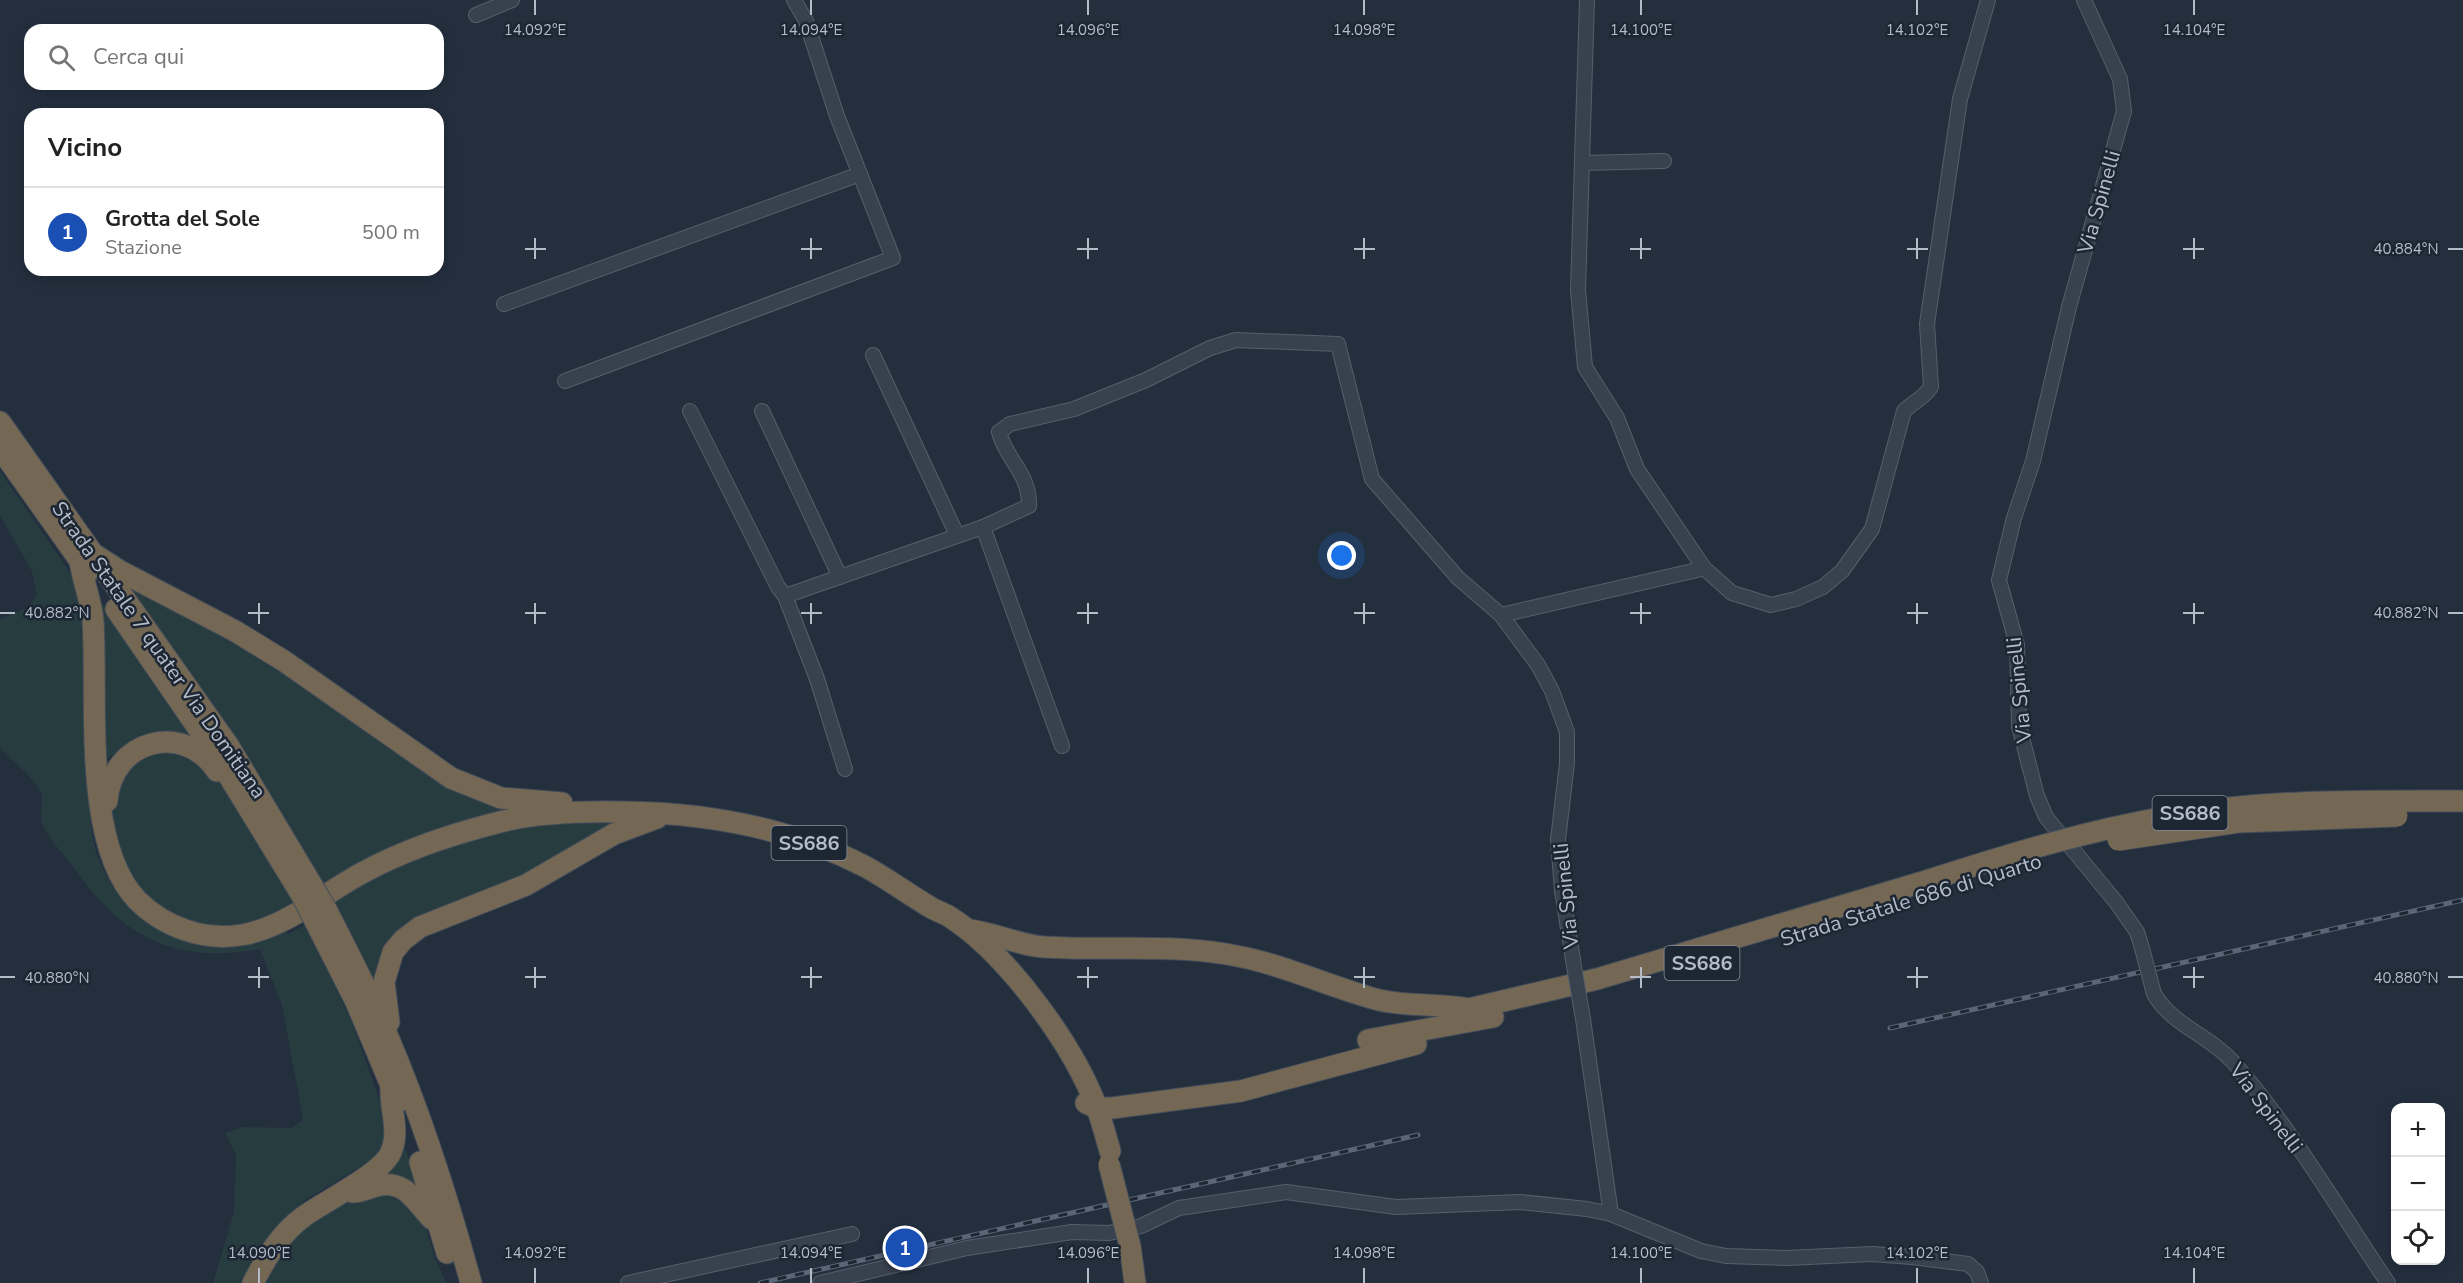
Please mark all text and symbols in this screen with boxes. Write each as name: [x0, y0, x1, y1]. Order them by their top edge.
text: 14.092°E: [504, 20, 566, 40]
text: 14.094°E: [780, 20, 842, 40]
text: 14.096°E: [1057, 20, 1119, 40]
text: 14.098°E: [1333, 20, 1395, 40]
text: 14.100°E: [1610, 20, 1672, 40]
text: 14.102°E: [1886, 20, 1948, 40]
text: 14.104°E: [2163, 20, 2225, 40]
search box: [24, 24, 444, 90]
icon: search: [45, 41, 78, 74]
text: Cerca qui: [93, 42, 184, 72]
text: Vicino: [48, 130, 122, 165]
street label: Via Spinelli: [2071, 147, 2127, 258]
text: Grotta del Sole: [105, 204, 260, 234]
text: 1: [62, 219, 74, 246]
text: 500 m: [362, 219, 420, 246]
text: Stazione: [105, 234, 182, 261]
text: 40.884°N: [2373, 239, 2439, 259]
street label: Strada Statale 7 quater Via Domitiana: [45, 496, 273, 804]
your location: [1327, 541, 1356, 570]
text: 40.882°N: [24, 603, 90, 623]
text: 40.882°N: [2373, 603, 2439, 623]
street label: Via Spinelli: [2000, 636, 2039, 745]
road number: SS686: [2152, 796, 2228, 830]
road number: SS686: [772, 826, 846, 860]
street label: Via Spinelli: [1547, 842, 1586, 951]
street label: Strada Statale 686 di Quarto: [1777, 847, 2045, 953]
road number: SS686: [1664, 946, 1740, 980]
text: 40.880°N: [24, 968, 90, 988]
text: 40.880°N: [2373, 968, 2439, 988]
street label: Via Spinelli: [2222, 1056, 2309, 1159]
map controls: [2391, 1103, 2445, 1265]
button: +: [2391, 1103, 2445, 1157]
button: −: [2391, 1157, 2445, 1211]
button: locate: [2391, 1211, 2445, 1265]
pin: 1: [886, 1226, 924, 1270]
text: 14.090°E: [228, 1243, 290, 1263]
text: 14.092°E: [504, 1243, 566, 1263]
text: 14.094°E: [780, 1243, 842, 1263]
text: 14.096°E: [1057, 1243, 1119, 1263]
text: 14.098°E: [1333, 1243, 1395, 1263]
text: 14.100°E: [1610, 1243, 1672, 1263]
text: 14.102°E: [1886, 1243, 1948, 1263]
text: 14.104°E: [2163, 1243, 2225, 1263]

